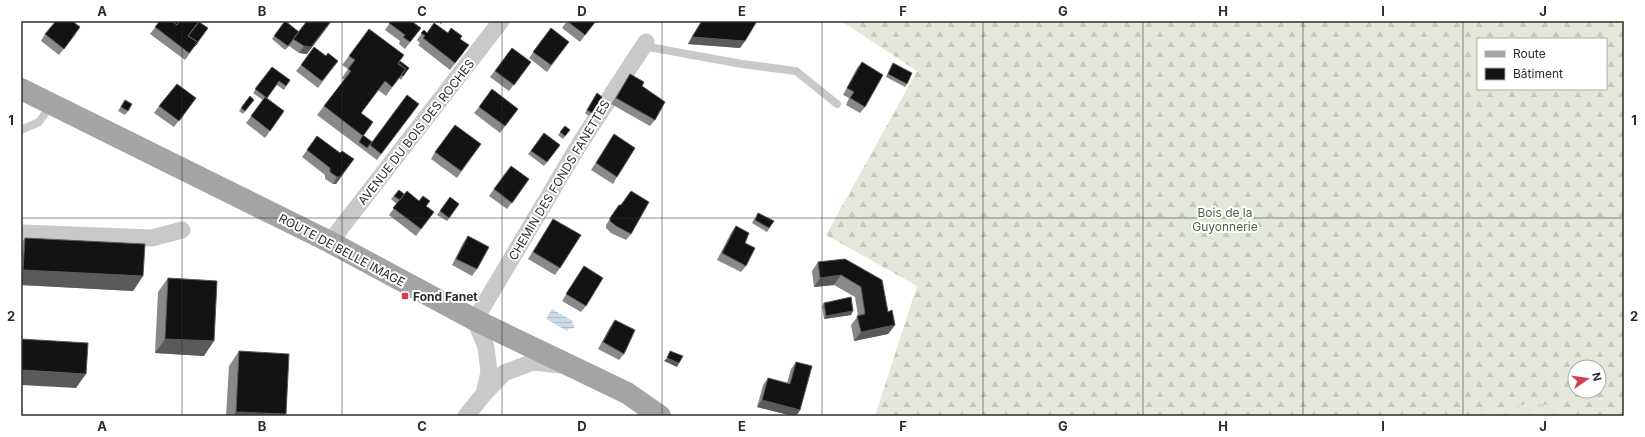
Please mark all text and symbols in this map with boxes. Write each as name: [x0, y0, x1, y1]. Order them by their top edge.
text: A: [97, 3, 107, 19]
text: B: [258, 3, 267, 19]
text: C: [417, 3, 427, 19]
text: D: [577, 3, 587, 19]
text: E: [738, 3, 746, 19]
text: F: [899, 3, 907, 19]
text: G: [1058, 3, 1068, 19]
text: H: [1218, 3, 1228, 19]
text: I: [1381, 3, 1385, 19]
text: J: [1539, 3, 1547, 19]
legend: [1477, 38, 1607, 90]
text: Route: [1513, 46, 1546, 61]
street label: AVENUE DU BOIS DES ROCHES: [355, 56, 478, 208]
text: Bâtiment: [1513, 66, 1563, 81]
street label: CHEMIN DES FONDS FANETTES: [505, 97, 613, 263]
text: 1: [8, 112, 14, 128]
text: 1: [1631, 112, 1637, 128]
park label: Bois de la Guyonnerie: [1192, 205, 1258, 234]
street label: ROUTE DE BELLE IMAGE: [276, 210, 408, 290]
place label: Fond Fanet: [413, 289, 478, 304]
marker: Fond Fanet: [400, 291, 410, 301]
text: 2: [7, 308, 15, 324]
text: 2: [1630, 308, 1638, 324]
north arrow: [1567, 359, 1607, 399]
text: N: [1589, 371, 1605, 382]
text: A: [97, 418, 107, 434]
text: B: [258, 418, 267, 434]
text: C: [417, 418, 427, 434]
text: D: [577, 418, 587, 434]
text: E: [738, 418, 746, 434]
text: F: [899, 418, 907, 434]
text: G: [1058, 418, 1068, 434]
text: H: [1218, 418, 1228, 434]
text: I: [1381, 418, 1385, 434]
text: J: [1539, 418, 1547, 434]

